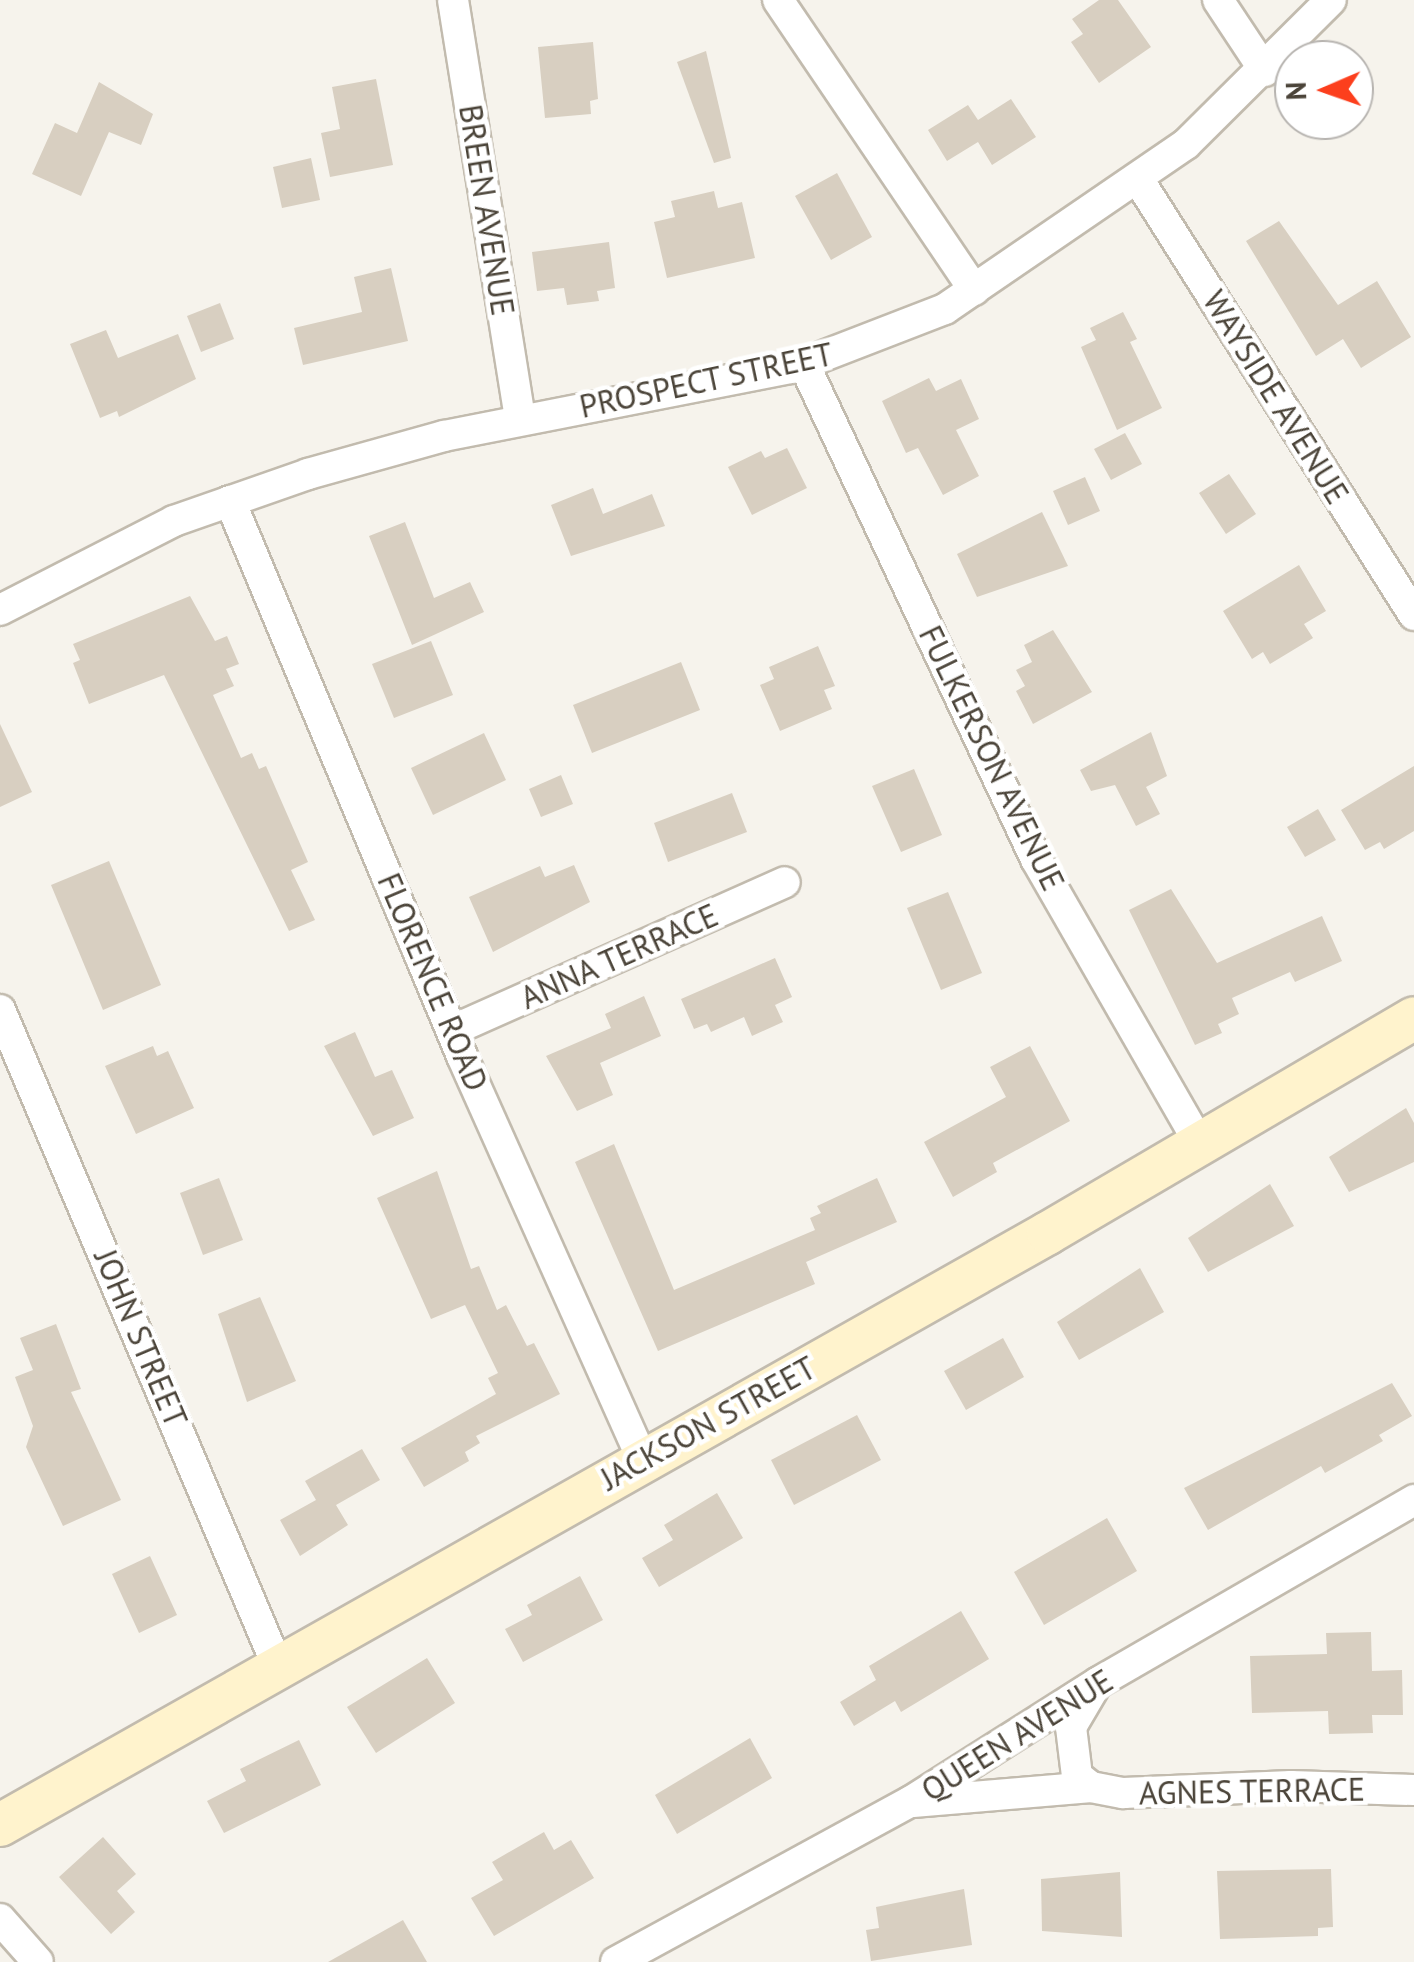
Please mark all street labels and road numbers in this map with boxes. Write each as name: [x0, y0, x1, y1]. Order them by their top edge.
street label: BREEN AVENUE: [451, 101, 523, 319]
street label: WAYSIDE AVENUE: [1195, 283, 1357, 511]
street label: PROSPECT STREET: [575, 334, 837, 426]
street label: FULKERSON AVENUE: [911, 619, 1073, 897]
street label: FLORENCE ROAD: [370, 867, 496, 1097]
street label: ANNA TERRACE: [513, 895, 725, 1017]
street label: JOHN STREET: [86, 1244, 196, 1432]
street label: JACKSON STREET: [594, 1348, 822, 1498]
street label: QUEEN AVENUE: [914, 1661, 1120, 1809]
street label: AGNES TERRACE: [1138, 1770, 1366, 1812]

